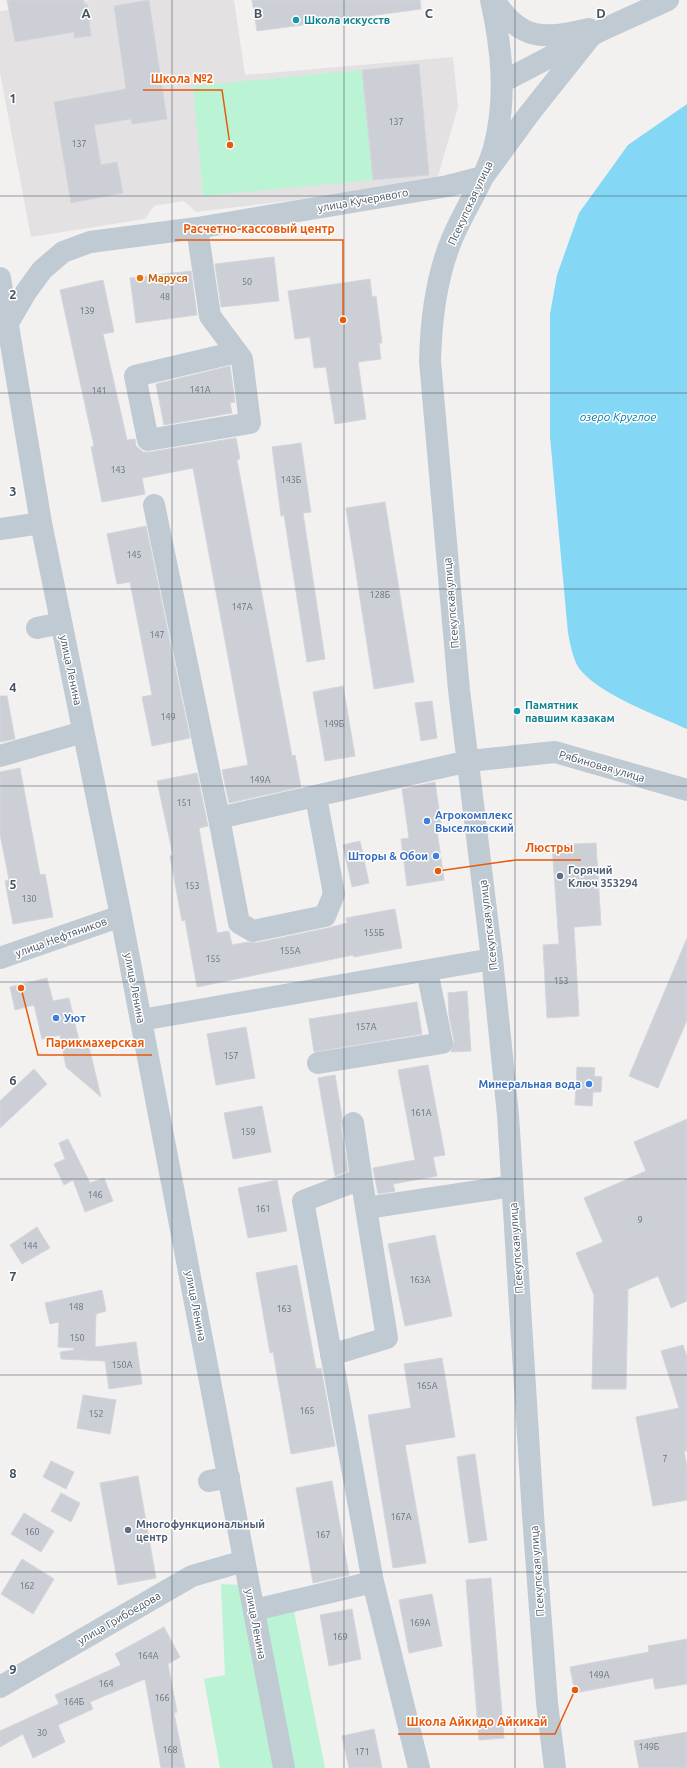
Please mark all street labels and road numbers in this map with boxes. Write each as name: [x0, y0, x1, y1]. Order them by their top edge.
street label: Псекупская улица: [445, 159, 495, 247]
street label: улица Кучерявого: [317, 186, 409, 214]
street label: Псекупская улица: [441, 557, 461, 649]
street label: улица Ленина: [58, 634, 84, 706]
street label: Рябиновая улица: [558, 748, 646, 784]
street label: Псекупская улица: [476, 879, 500, 971]
street label: улица Нефтяников: [14, 915, 108, 959]
street label: улица Ленина: [122, 952, 148, 1024]
street label: Псекупская улица: [507, 1202, 525, 1294]
street label: улица Ленина: [183, 1270, 209, 1342]
street label: Псекупская улица: [528, 1525, 546, 1617]
street label: улица Ленина: [243, 1588, 269, 1660]
street label: улица Грибоедова: [75, 1589, 163, 1647]

